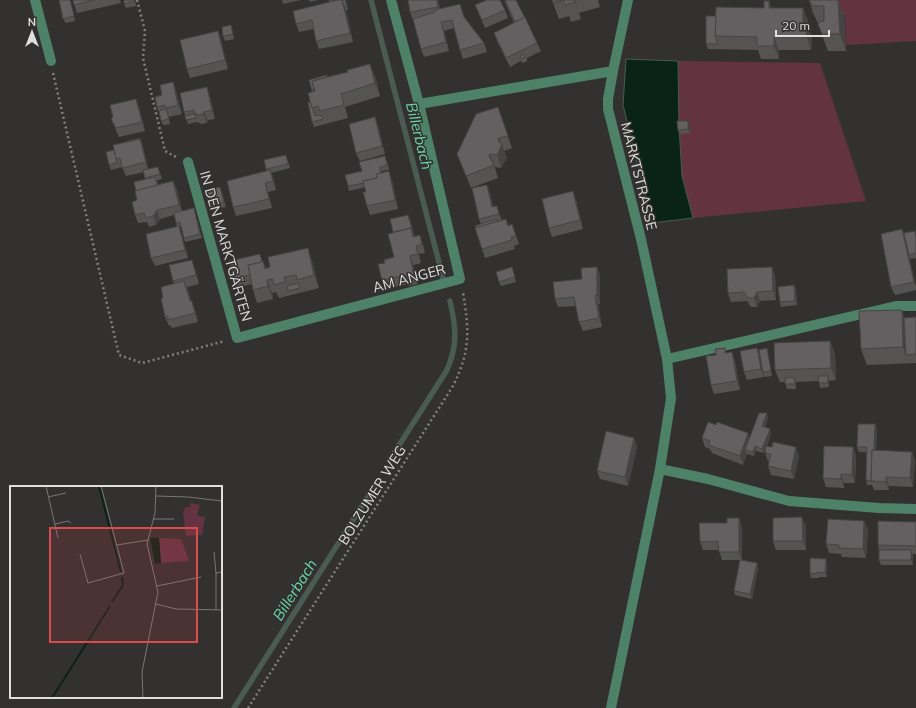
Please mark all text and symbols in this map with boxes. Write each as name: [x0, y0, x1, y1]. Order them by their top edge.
north arrow: [12, 12, 52, 52]
scale bar: [776, 12, 829, 38]
text: N: [28, 15, 36, 29]
text: 20 m: [782, 18, 810, 33]
water label: Billerbach: [402, 100, 437, 172]
street label: MARKTSTRASSE: [617, 120, 661, 232]
street label: IN DEN MARKTGÄRTEN: [196, 169, 256, 323]
street label: AM ANGER: [371, 260, 448, 296]
street label: BOLZUMER WEG: [334, 442, 410, 548]
inset map: [10, 486, 222, 698]
water label: Billerbach: [268, 555, 321, 624]

